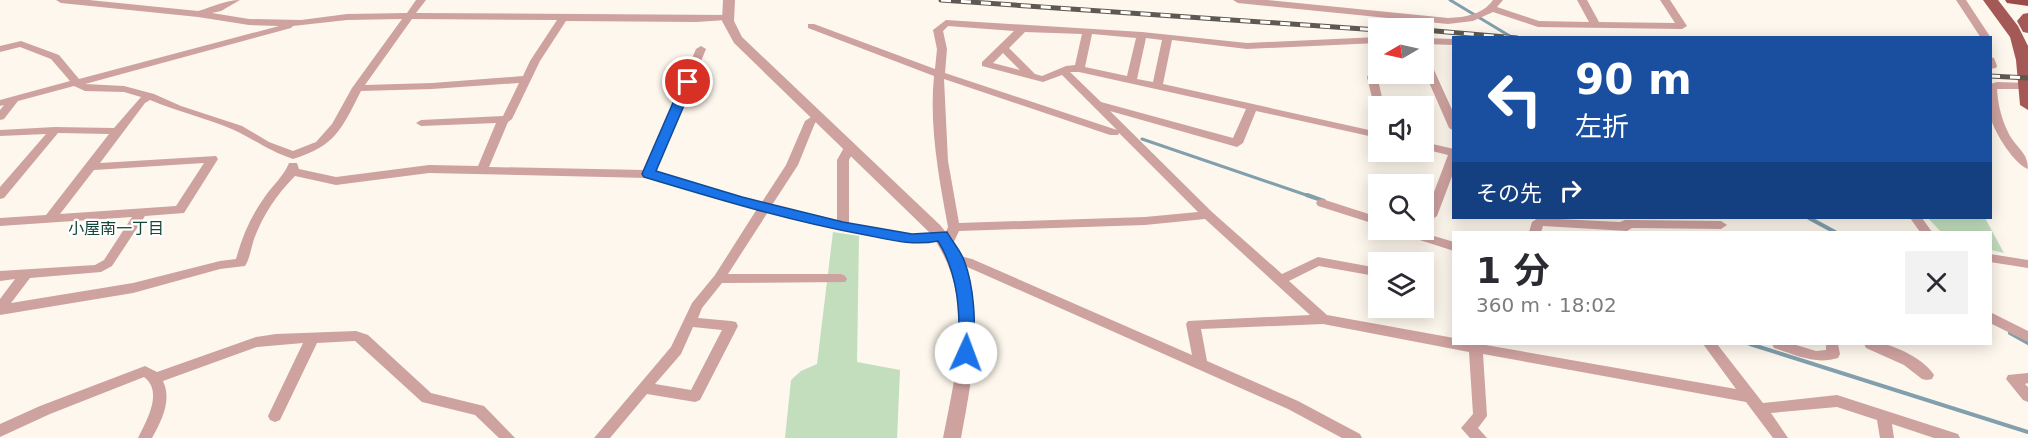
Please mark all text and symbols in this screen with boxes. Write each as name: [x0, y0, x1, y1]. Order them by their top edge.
north arrow: [1368, 18, 1434, 84]
map controls: [1368, 18, 1434, 318]
text: 90 m: [1575, 55, 1692, 104]
pin: [662, 56, 713, 107]
icon: left: [1476, 60, 1554, 138]
icon: arrive: [671, 65, 704, 98]
button: sound: [1368, 96, 1434, 162]
text: 左折: [1575, 111, 1629, 142]
button: search: [1368, 174, 1434, 240]
icon: right: [1554, 174, 1587, 207]
text: その先: [1476, 181, 1542, 206]
district label: 小屋南一丁目: [68, 219, 164, 238]
text: 1 分: [1476, 250, 1550, 291]
button: close: [1905, 251, 1968, 314]
button: layers: [1368, 252, 1434, 318]
text: 360 m · 18:02: [1476, 293, 1617, 317]
position arrow: [934, 321, 998, 385]

